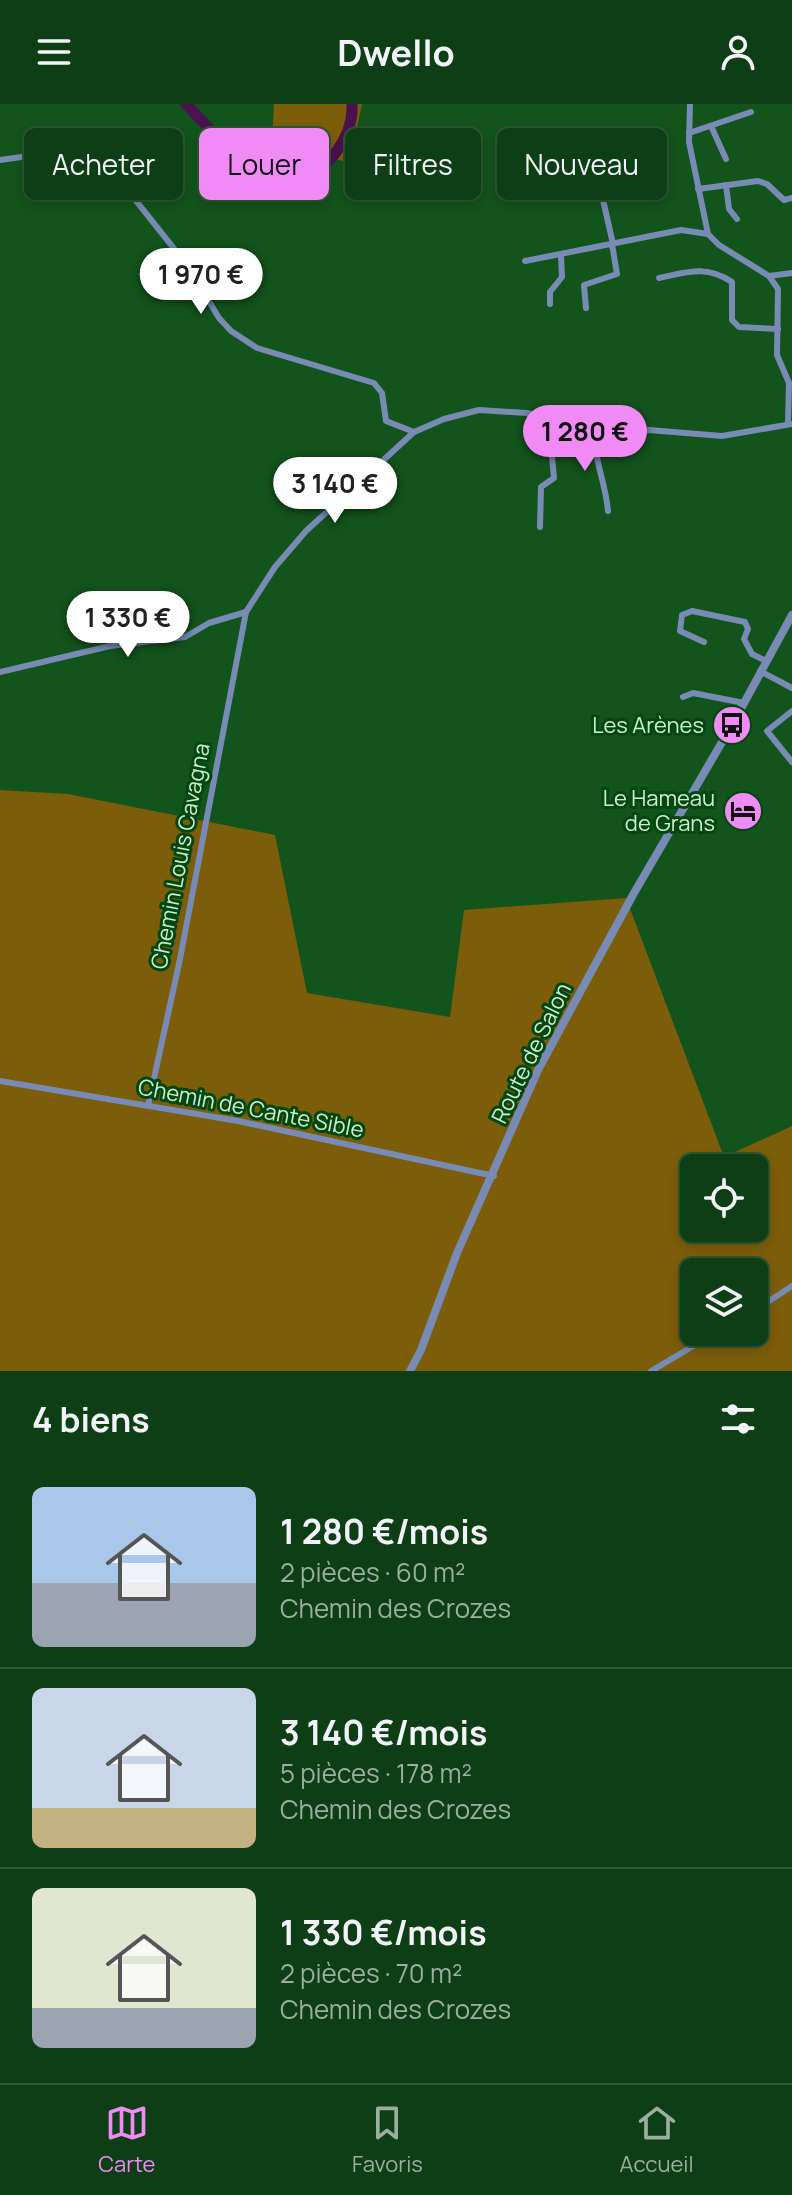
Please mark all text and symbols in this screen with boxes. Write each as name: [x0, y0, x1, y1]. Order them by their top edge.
text: Dwello: [337, 28, 455, 77]
icon: menu: [32, 30, 76, 74]
icon: person: [716, 30, 760, 74]
chip: Acheter: [24, 128, 183, 200]
chip: Louer: [199, 128, 329, 200]
chip: Filtres: [345, 128, 481, 200]
chip: Nouveau: [497, 128, 667, 200]
pin: 1 970 €: [127, 248, 275, 316]
text: 1 970 €: [158, 256, 244, 292]
pin: 1 280 €: [511, 405, 659, 473]
text: 1 280 €: [541, 413, 629, 449]
pin: 3 140 €: [261, 457, 409, 525]
text: 3 140 €: [291, 465, 379, 501]
pin: 1 330 €: [54, 591, 202, 659]
text: 1 330 €: [85, 599, 171, 635]
bus stop icon: Les Arènes: [711, 704, 753, 746]
place label: Les Arènes: [592, 710, 704, 740]
street label: Chemin Louis Cavagna: [143, 740, 217, 972]
place label: Le Hameau de Grans: [603, 783, 715, 838]
hotel icon: Le Hameau de Grans: [722, 790, 764, 832]
street label: Route de Salon: [484, 978, 578, 1128]
street label: Chemin de Cante Sible: [136, 1071, 367, 1145]
map controls: [680, 1154, 768, 1346]
button: locate: [680, 1154, 768, 1242]
button: layers: [680, 1258, 768, 1346]
text: 4 biens: [32, 1396, 150, 1442]
icon: filters: [716, 1397, 760, 1441]
text: 1 280 €/mois: [280, 1508, 488, 1554]
icon: home: [96, 1519, 192, 1615]
text: 2 pièces · 60 m²: [280, 1554, 465, 1590]
text: Chemin des Crozes: [280, 1590, 511, 1626]
text: 3 140 €/mois: [280, 1709, 487, 1755]
icon: home: [96, 1720, 192, 1816]
text: 5 pièces · 178 m²: [280, 1755, 472, 1791]
text: Chemin des Crozes: [280, 1791, 511, 1827]
text: 1 330 €/mois: [280, 1909, 487, 1955]
icon: home: [96, 1920, 192, 2016]
text: 2 pièces · 70 m²: [280, 1955, 462, 1991]
text: Chemin des Crozes: [280, 1991, 511, 2027]
tab: Carte: [98, 2101, 155, 2179]
tab: Favoris: [352, 2101, 423, 2179]
tab: Accueil: [619, 2101, 694, 2179]

